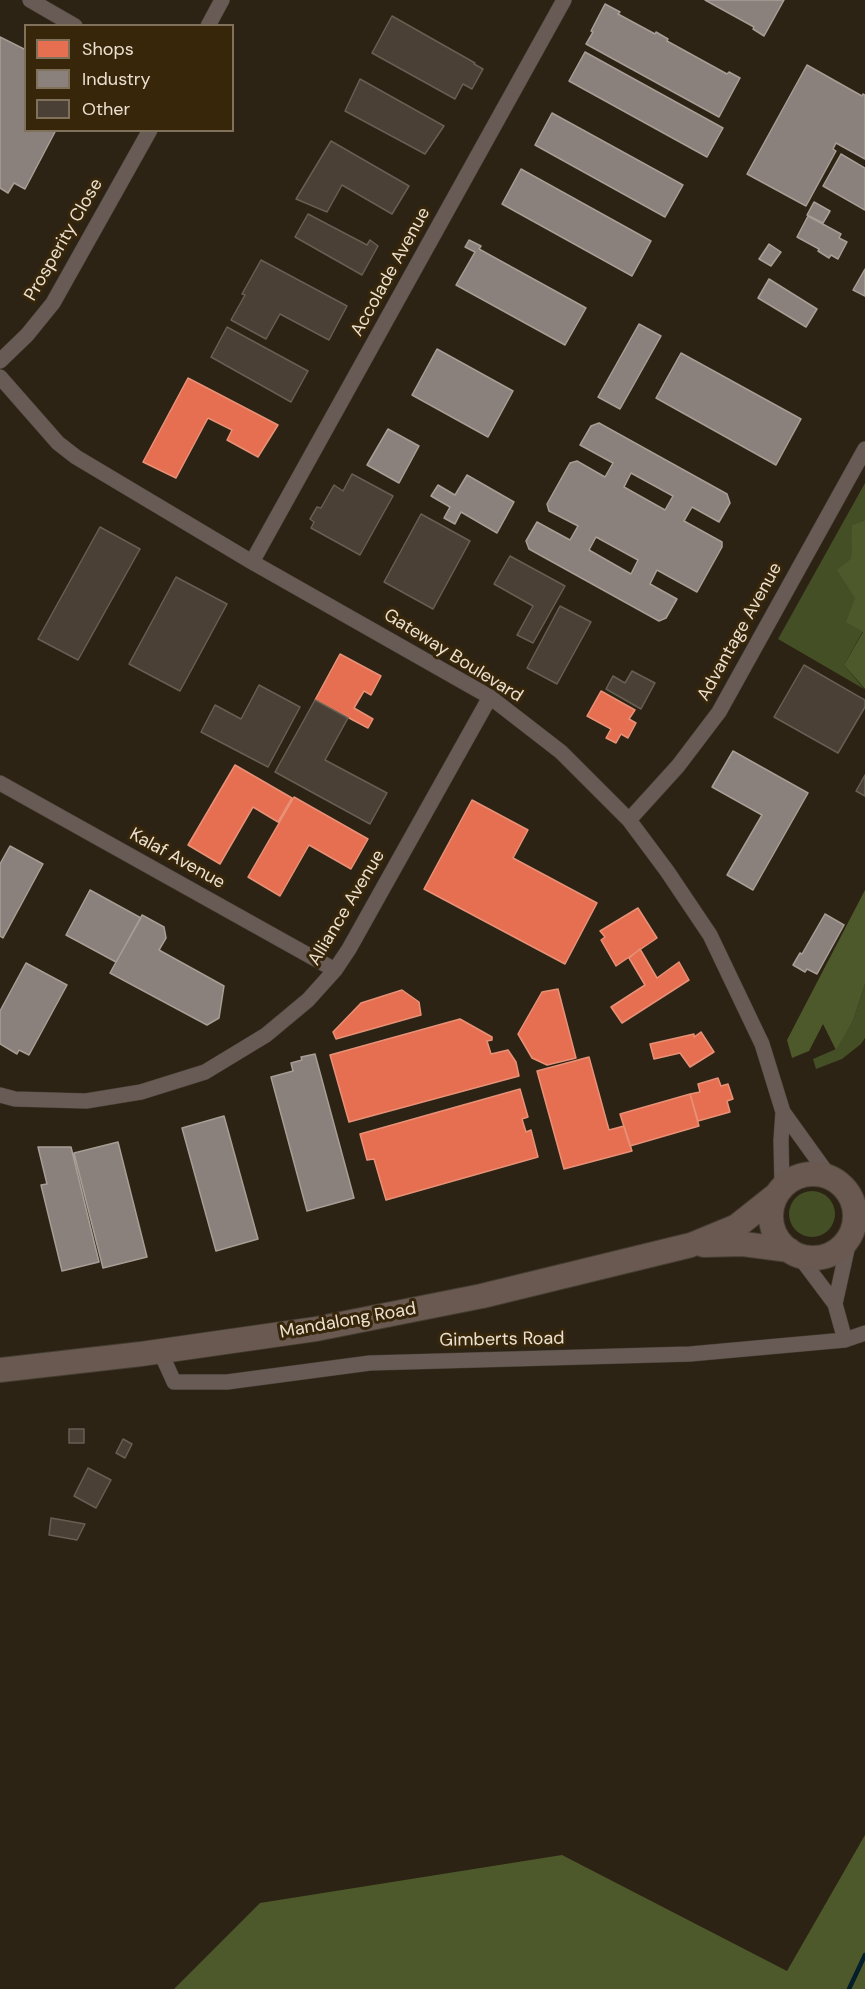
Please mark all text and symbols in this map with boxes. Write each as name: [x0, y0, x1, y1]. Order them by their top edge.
legend: [24, 24, 234, 132]
text: Shops: [82, 37, 134, 61]
text: Industry: [82, 67, 151, 91]
text: Other: [82, 97, 130, 121]
street label: Prosperity Close: [20, 175, 108, 305]
street label: Accolade Avenue: [347, 204, 435, 340]
street label: Advantage Avenue: [693, 559, 787, 705]
street label: Gateway Boulevard: [380, 605, 526, 707]
street label: Kalaf Avenue: [126, 824, 228, 894]
street label: Alliance Avenue: [304, 846, 390, 970]
street label: Mandalong Road: [278, 1298, 418, 1344]
street label: Gimberts Road: [439, 1328, 565, 1352]

